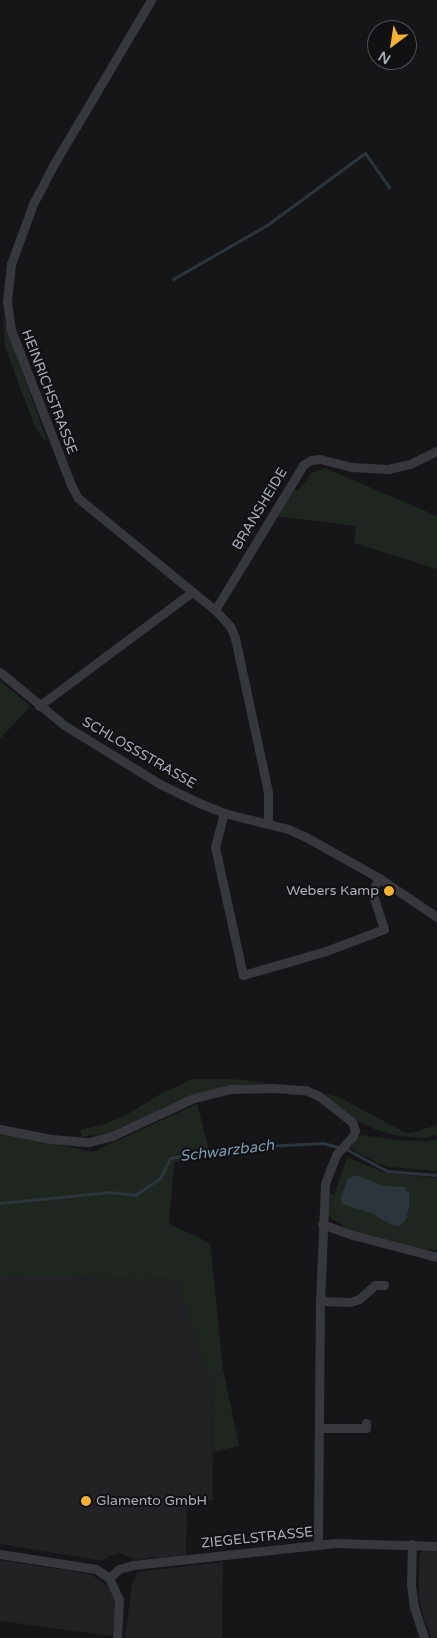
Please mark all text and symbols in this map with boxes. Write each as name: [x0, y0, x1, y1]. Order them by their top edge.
north arrow: [367, 20, 417, 70]
text: N: [375, 47, 394, 68]
street label: HEINRICHSTRASSE: [17, 327, 81, 457]
street label: BRANSHEIDE: [229, 465, 291, 553]
street label: SCHLOSSSTRASSE: [79, 714, 199, 792]
place label: Webers Kamp: [286, 883, 379, 899]
marker: Webers Kamp: [383, 885, 395, 897]
water label: Schwarzbach: [179, 1136, 275, 1166]
place label: Glamento GmbH: [96, 1493, 207, 1509]
marker: Glamento GmbH: [80, 1495, 92, 1507]
street label: ZIEGELSTRASSE: [200, 1524, 314, 1552]

